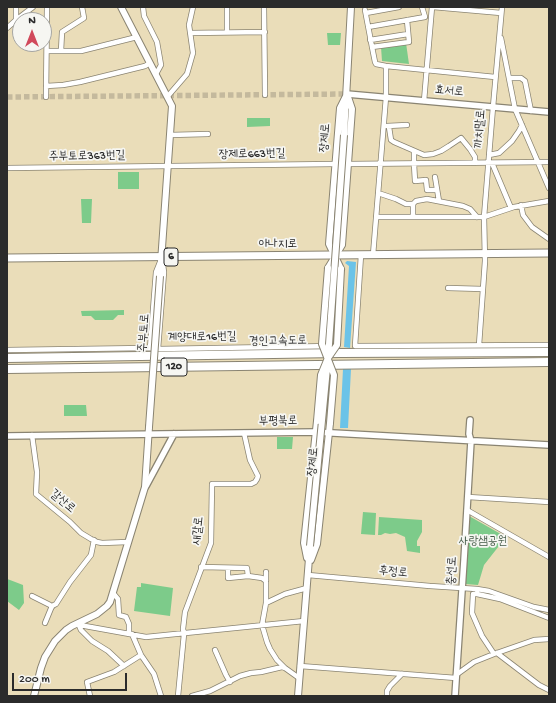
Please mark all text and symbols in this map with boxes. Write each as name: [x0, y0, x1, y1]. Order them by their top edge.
north arrow: [12, 12, 52, 52]
text: N: [28, 15, 36, 27]
street label: 효서로: [434, 84, 464, 100]
street label: 까치말로: [472, 109, 490, 149]
street label: 장제로: [318, 123, 334, 153]
street label: 장제로663번길: [219, 147, 285, 163]
street label: 주부토로363번길: [49, 149, 125, 165]
street label: 아나지로: [259, 238, 297, 252]
road number: 6: [164, 248, 178, 266]
street label: 주부토로: [136, 313, 154, 353]
street label: 계양대로16번길: [167, 330, 237, 346]
street label: 경인고속도로: [249, 334, 307, 350]
road number: 120: [161, 358, 187, 376]
street label: 부평북로: [259, 414, 297, 430]
street label: 장제로: [306, 447, 322, 477]
street label: 갈산로: [46, 487, 78, 517]
street label: 새갈로: [190, 516, 208, 546]
park label: 사랑샘공원: [459, 535, 507, 549]
street label: 충선로: [445, 556, 461, 586]
street label: 후정로: [378, 565, 408, 581]
scale bar: [14, 665, 129, 691]
text: 200 m: [19, 673, 50, 687]

